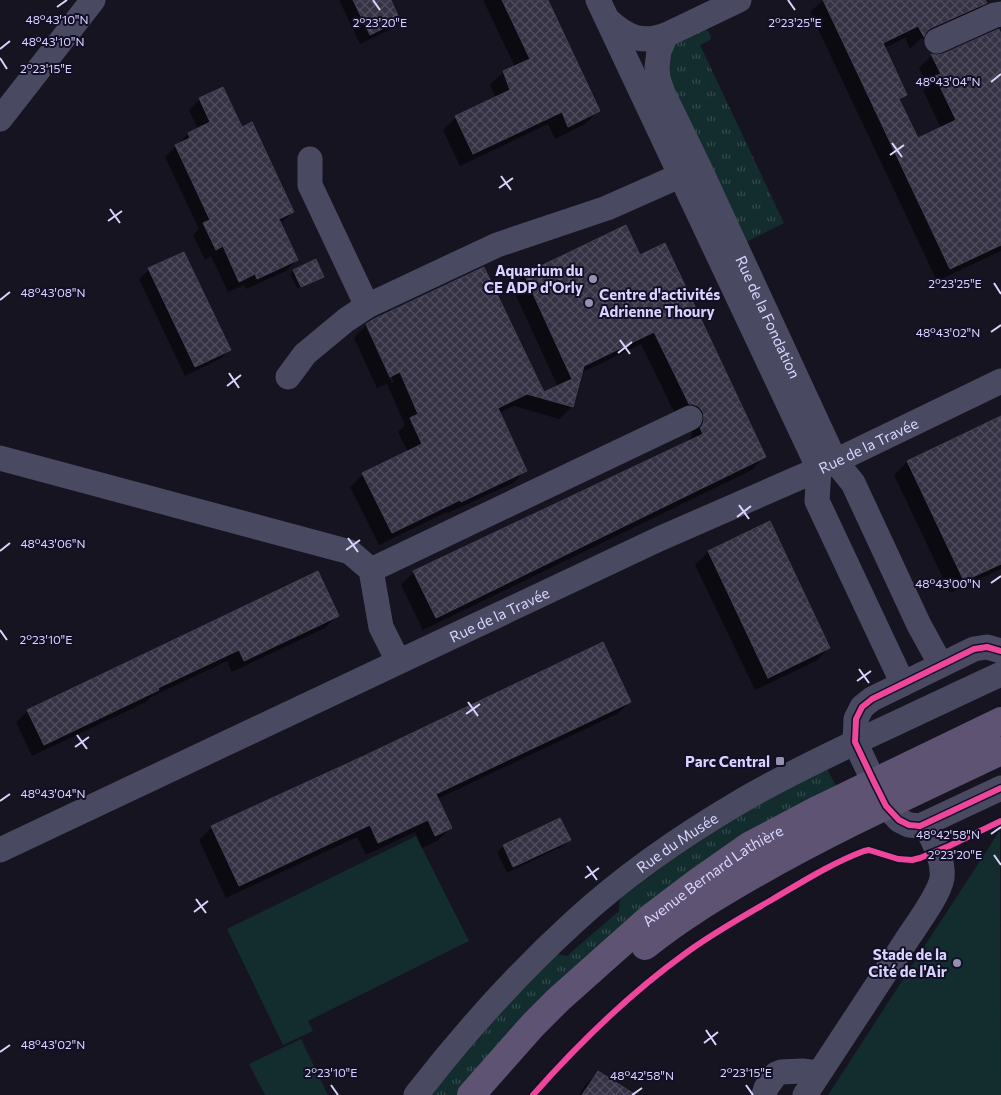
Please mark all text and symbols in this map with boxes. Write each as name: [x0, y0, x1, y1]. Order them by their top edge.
text: 48°43'10"N: [25, 12, 89, 26]
text: 2°23'20"E: [353, 15, 407, 29]
text: 2°23'25"E: [768, 15, 822, 29]
text: 48°43'10"N: [21, 34, 85, 48]
text: 2°23'15"E: [20, 61, 72, 75]
text: 48°43'04"N: [915, 74, 981, 88]
street label: Rue de la Fondation: [732, 253, 805, 381]
place label: Aquarium du CE ADP d'Orly: [484, 261, 584, 296]
marker: Aquarium du CE ADP d'Orly: [587, 273, 599, 285]
text: 2°23'25"E: [928, 276, 982, 290]
text: 48°43'08"N: [20, 285, 86, 299]
place label: Centre d'activités Adrienne Thoury: [599, 285, 720, 320]
marker: Centre d'activités Adrienne Thoury: [583, 297, 595, 309]
text: 48°43'02"N: [916, 325, 980, 339]
street label: Rue de la Travée: [816, 413, 921, 477]
text: 48°43'06"N: [20, 536, 86, 550]
text: 48°43'00"N: [915, 576, 981, 590]
street label: Rue de la Travée: [446, 583, 552, 646]
text: 2°23'10"E: [20, 632, 72, 646]
place label: Parc Central: [685, 752, 770, 770]
marker: Parc Central: [774, 755, 786, 767]
text: 48°43'04"N: [20, 786, 86, 800]
street label: Rue du Musée: [633, 808, 721, 876]
street label: Avenue Bernard Lathière: [638, 821, 786, 930]
text: 48°42'58"N: [916, 827, 980, 841]
text: 2°23'20"E: [928, 847, 982, 861]
place label: Stade de la Cité de l'Air: [868, 945, 947, 980]
marker: Stade de la Cité de l'Air: [951, 957, 963, 969]
text: 48°43'02"N: [21, 1037, 85, 1051]
text: 2°23'10"E: [305, 1065, 357, 1079]
text: 2°23'15"E: [720, 1065, 772, 1079]
text: 48°42'58"N: [610, 1068, 674, 1082]

